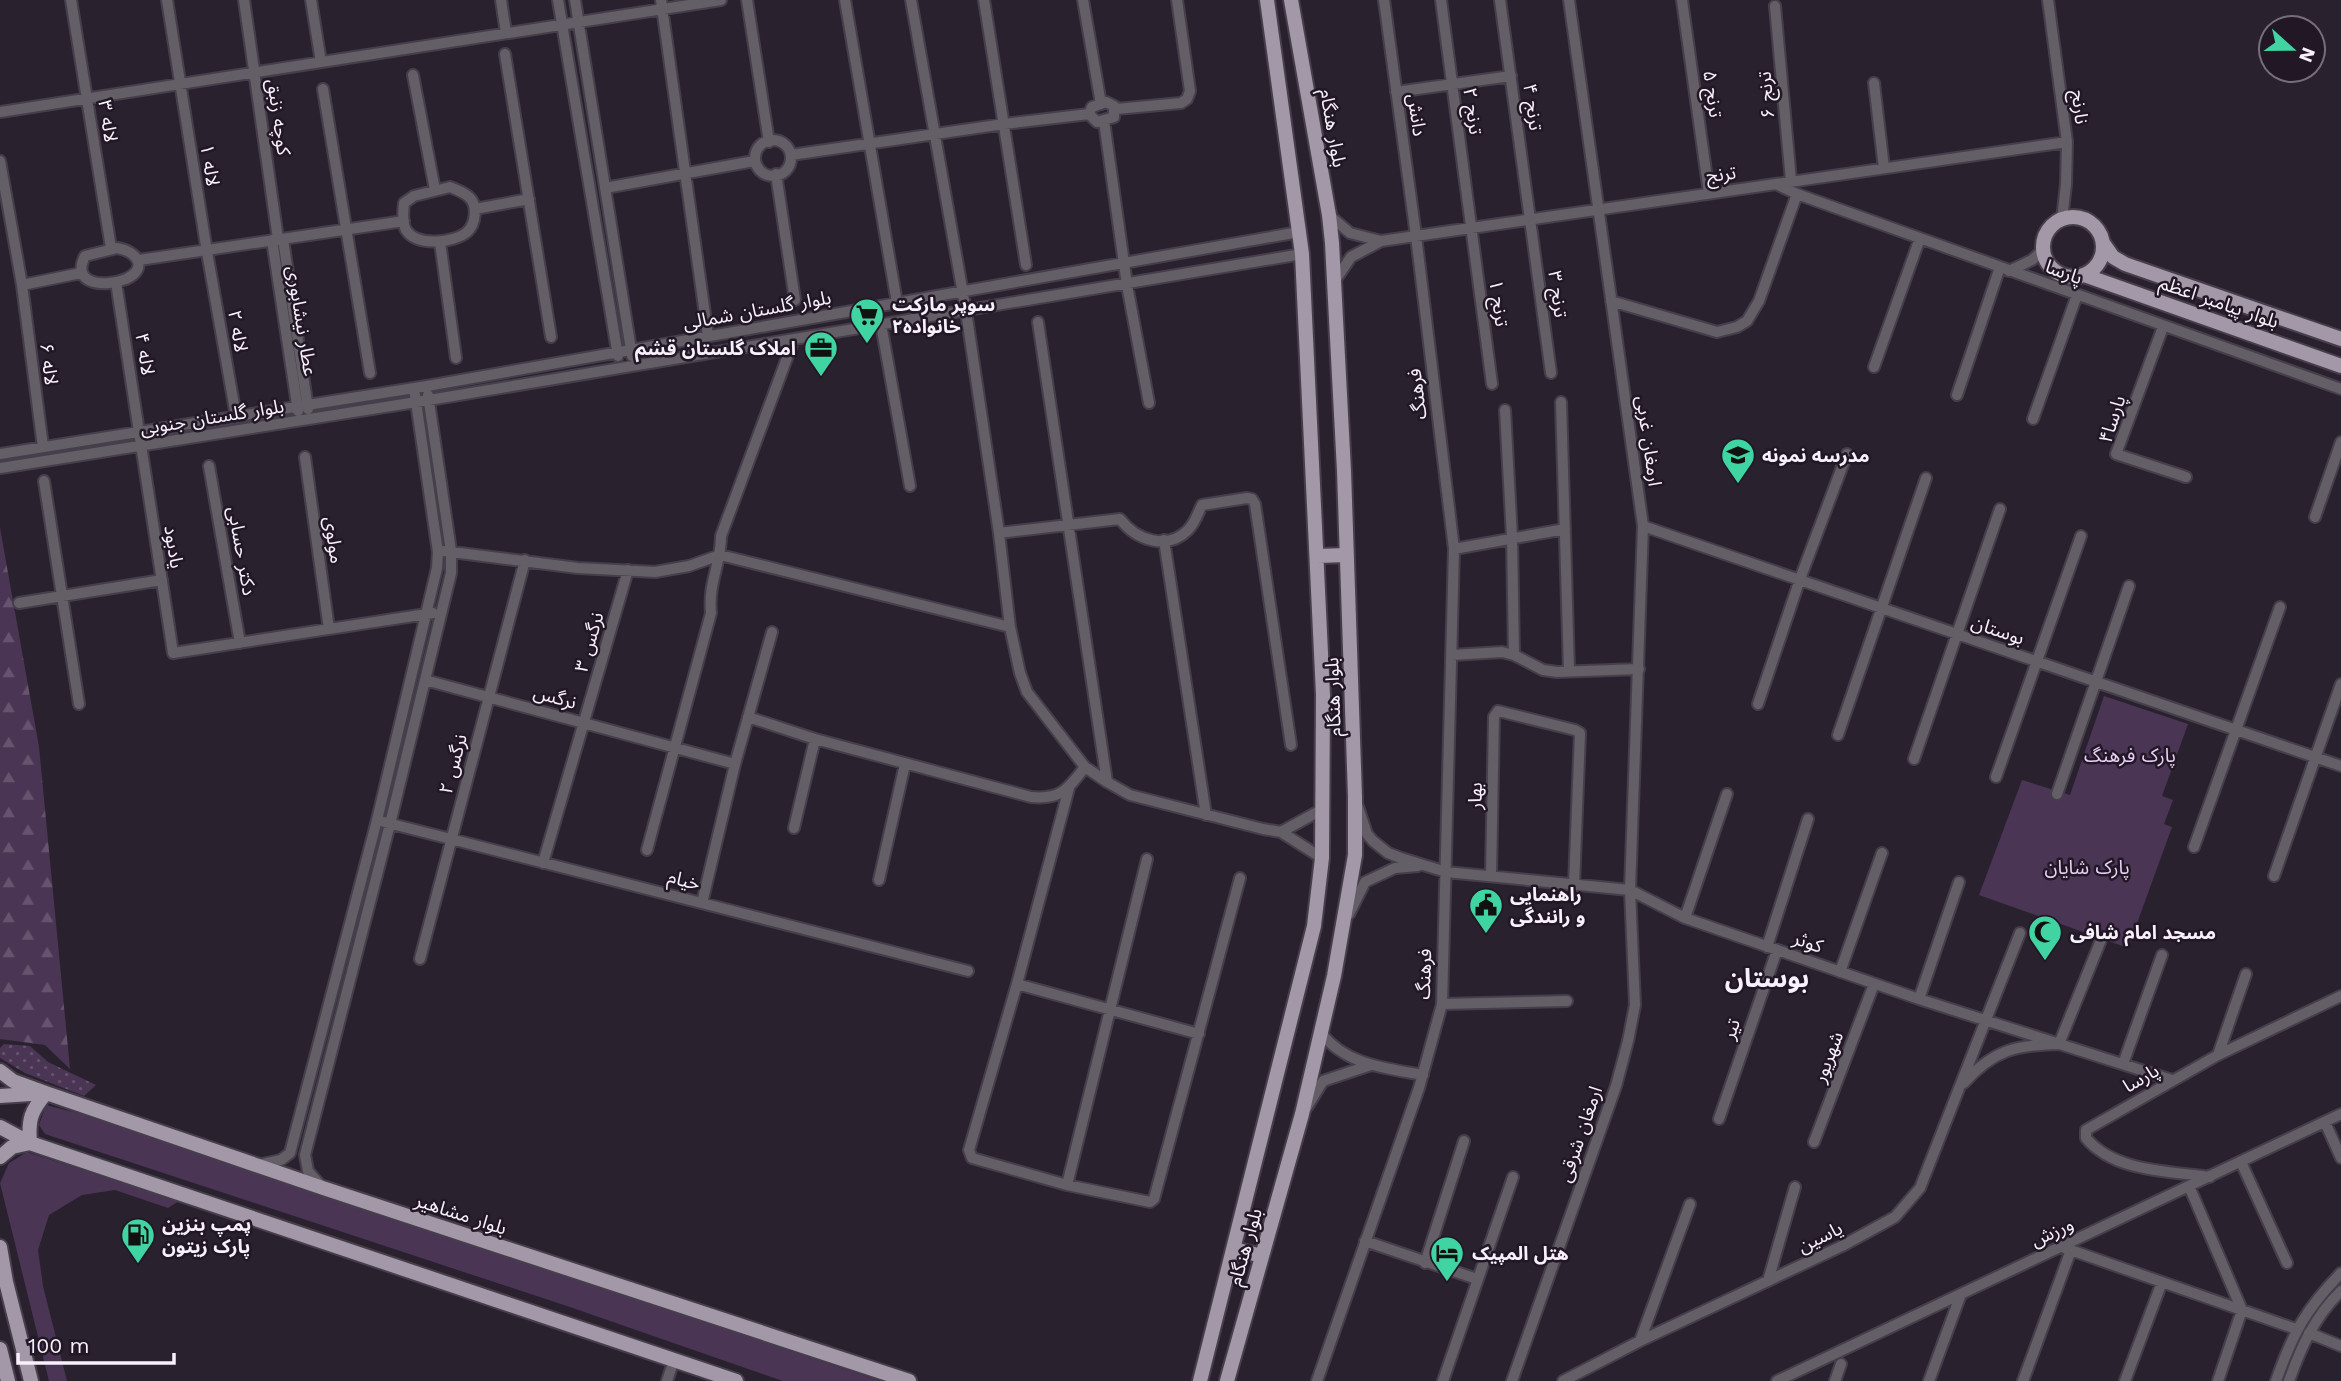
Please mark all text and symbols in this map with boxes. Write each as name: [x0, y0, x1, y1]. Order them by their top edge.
north arrow: [2257, 14, 2327, 84]
text: N: [2294, 44, 2321, 66]
street label: ترنج ۵: [1695, 69, 1728, 120]
street label: ترنج ۶: [1752, 70, 1783, 120]
street label: کوچه زنبق: [261, 77, 296, 158]
street label: ترنج ۴: [1515, 82, 1548, 133]
street label: ترنج ۲: [1455, 86, 1488, 137]
street label: بلوار هنگام: [1312, 87, 1351, 170]
street label: نارنج: [2064, 88, 2094, 126]
street label: دانش: [1403, 92, 1431, 138]
street label: لاله ۳: [93, 98, 123, 144]
street label: لاله ۱: [195, 142, 225, 188]
street label: ترنج: [1705, 161, 1738, 190]
street label: پارسا: [2042, 255, 2086, 290]
street label: عطار نیشابوری: [282, 264, 322, 378]
street label: ترنج ۳: [1540, 269, 1573, 320]
street label: بلوار پیامبر اعظم: [2155, 271, 2282, 336]
street label: ترنج ۱: [1481, 278, 1514, 329]
street label: بلوار گلستان شمالی: [681, 286, 833, 334]
place label: سوپر ماركت خانواده٢: [892, 293, 995, 338]
supermarket icon: سوپر ماركت خانواده٢: [848, 296, 886, 345]
street label: لاله ۲: [223, 308, 253, 354]
office icon: املاک گلستان قشم: [802, 329, 840, 378]
street label: لاله ۴: [130, 331, 160, 377]
place label: املاک گلستان قشم: [635, 337, 796, 363]
street label: لاله ۶: [35, 341, 63, 387]
street label: فرهنگ: [1402, 367, 1432, 421]
street label: پارسا۴: [2094, 392, 2132, 446]
street label: بلوار گلستان جنوبی: [138, 394, 286, 440]
street label: ارمغان غربی: [1631, 394, 1667, 488]
school or university icon: مدرسه نمونه: [1719, 436, 1757, 485]
place label: مدرسه نمونه: [1762, 444, 1870, 467]
street label: دکتر حسابی: [223, 505, 261, 597]
street label: مولوی: [319, 515, 349, 565]
street label: یادبود: [159, 524, 189, 570]
street label: نرگس ۳: [570, 609, 608, 675]
street label: بوستان: [1968, 610, 2028, 650]
street label: بلوار هنگام: [1320, 657, 1349, 737]
street label: نرگس: [531, 680, 579, 714]
street label: نرگس ۲: [434, 731, 472, 797]
park label: پارک فرهنگ: [2084, 744, 2176, 768]
street label: بهار: [1463, 782, 1487, 811]
park label: پارک شایان: [2044, 856, 2130, 880]
street label: خیام: [664, 865, 703, 898]
place label: راهنمایی و رانندگی: [1510, 883, 1585, 928]
public building icon: راهنمایی و رانندگی: [1467, 886, 1505, 935]
mosque icon: مسجد امام شافی: [2026, 913, 2064, 962]
place label: مسجد امام شافی: [2070, 921, 2216, 947]
street label: کوثر: [1789, 926, 1827, 958]
street label: فرهنگ: [1412, 948, 1436, 1000]
district label: بوستان: [1725, 963, 1809, 993]
street label: تیر: [1716, 1016, 1745, 1043]
street label: شهریور: [1807, 1028, 1848, 1087]
street label: پارسا: [2119, 1059, 2164, 1098]
street label: ارمغان شرقی: [1553, 1083, 1607, 1185]
street label: بلوار مشاهیر: [411, 1188, 510, 1240]
street label: بلوار هنگام: [1223, 1206, 1270, 1289]
street label: ورزش: [2027, 1212, 2077, 1252]
place label: پمپ بنزین پارک زیتون: [162, 1213, 251, 1258]
fuel station icon: پمپ بنزین پارک زیتون: [119, 1216, 157, 1265]
street label: یاسین: [1794, 1216, 1846, 1258]
hotel icon: هتل المپیک: [1428, 1234, 1466, 1283]
place label: هتل المپیک: [1472, 1242, 1569, 1265]
scale bar: [18, 1322, 173, 1366]
text: 100 m: [28, 1333, 90, 1358]

